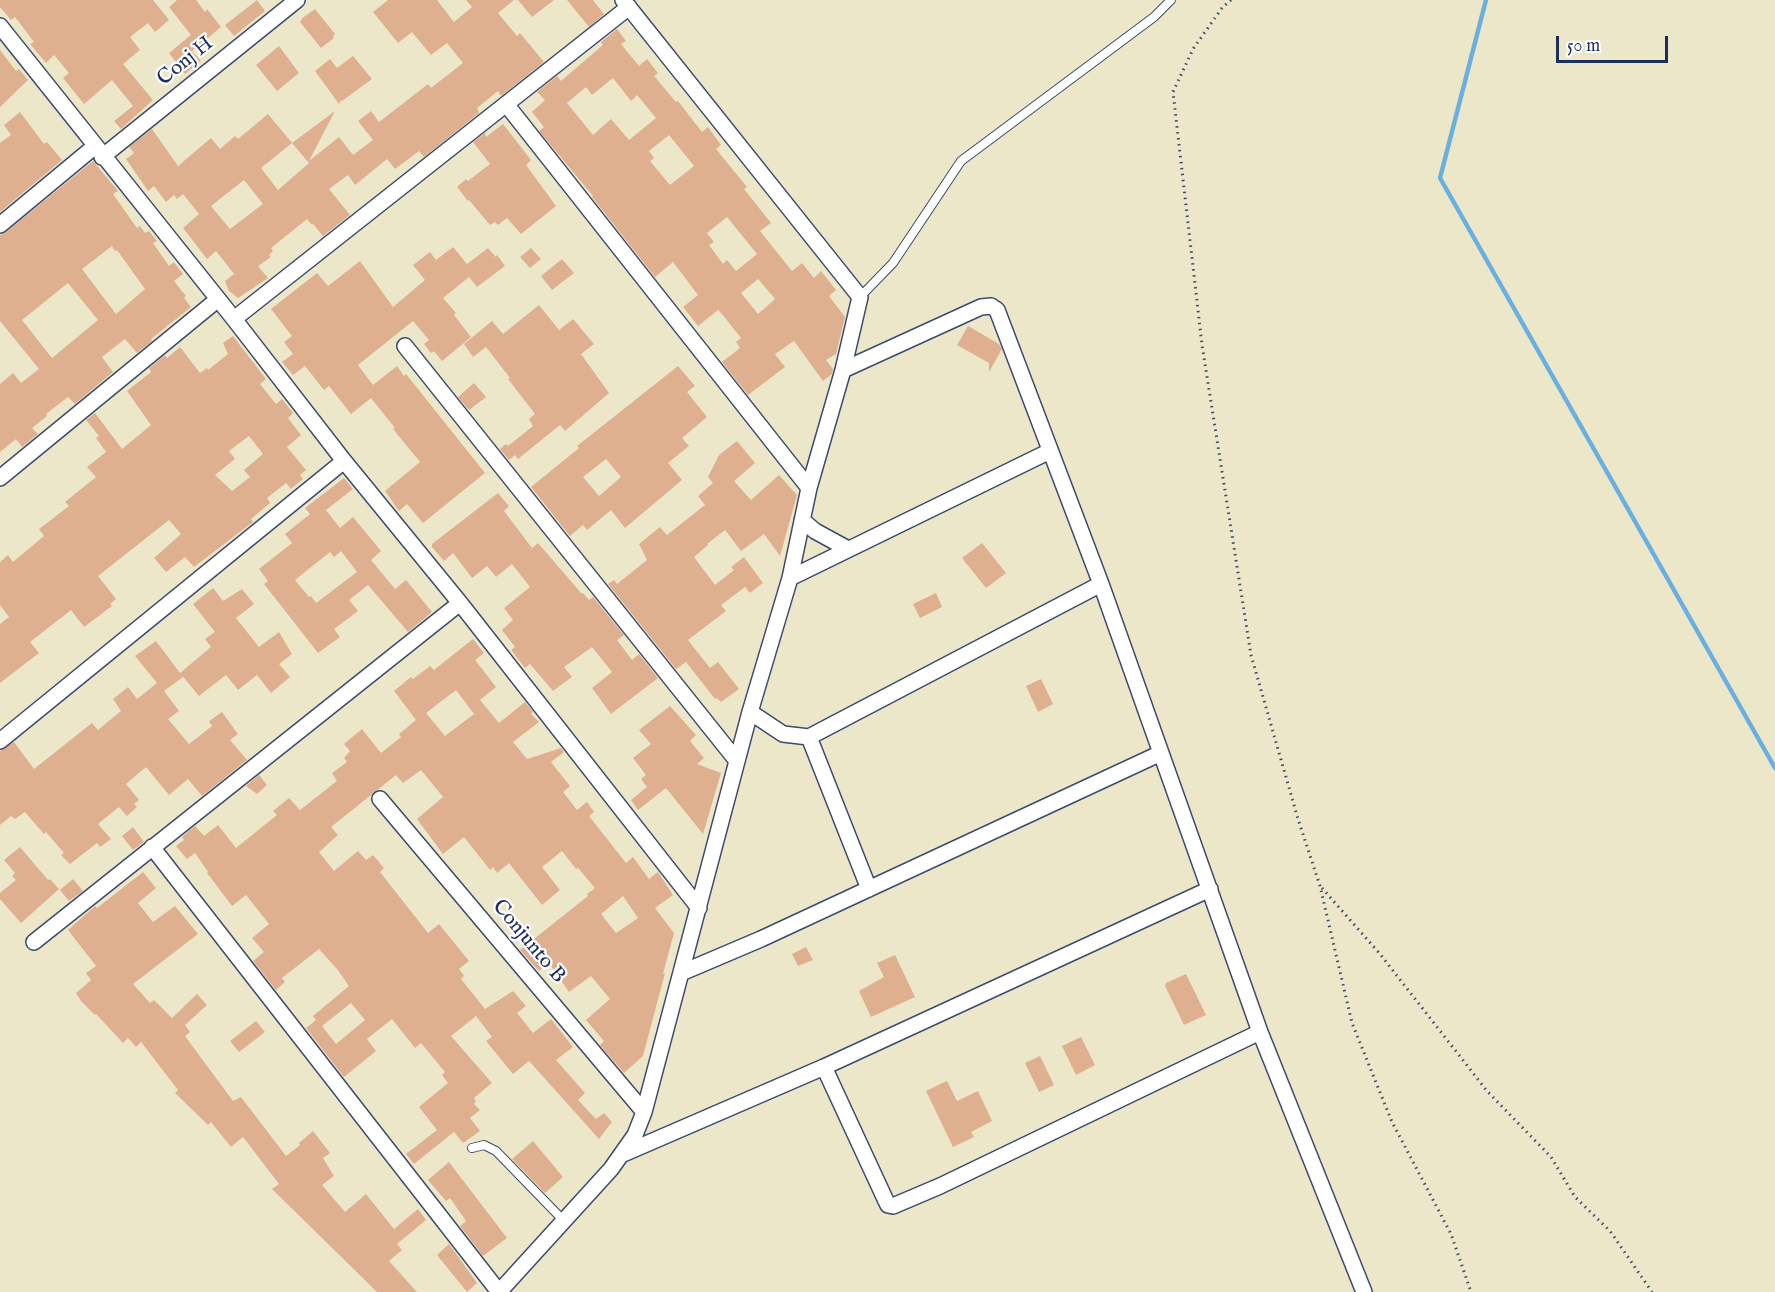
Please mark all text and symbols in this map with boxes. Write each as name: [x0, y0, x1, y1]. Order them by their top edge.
scale bar: [1559, 24, 1672, 62]
street label: Conj H: [153, 32, 219, 92]
text: 50 m: [1567, 35, 1600, 58]
street label: Conjunto B: [486, 895, 570, 989]

